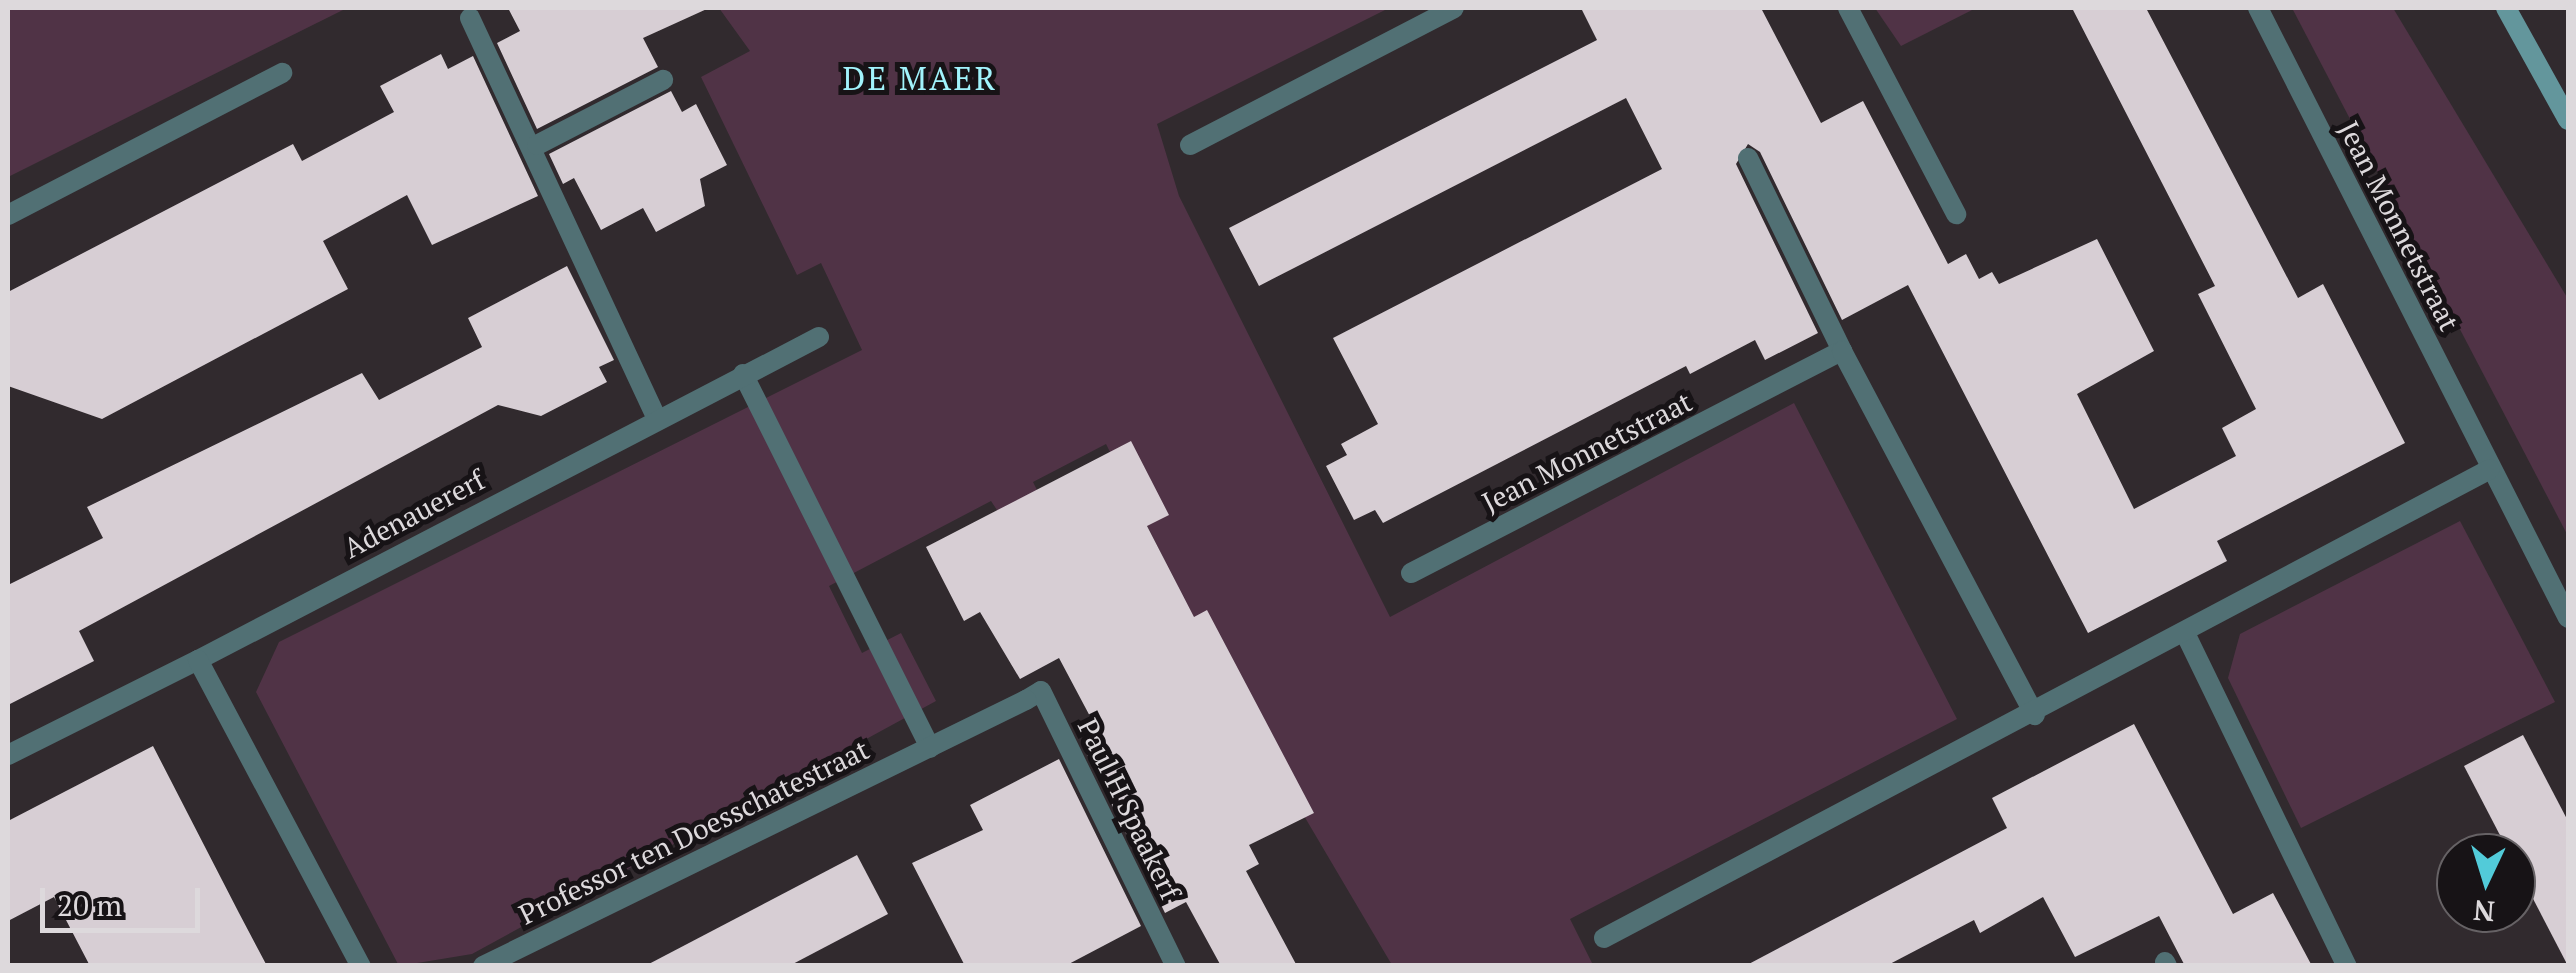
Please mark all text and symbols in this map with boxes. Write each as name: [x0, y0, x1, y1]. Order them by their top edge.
district label: DE MAER: [842, 59, 998, 97]
street label: Jean Monnetstraat: [2332, 116, 2466, 336]
street label: Jean Monnetstraat: [1477, 385, 1697, 519]
street label: Adenauererf: [338, 463, 490, 565]
street label: Paul H Spaakerf: [1071, 713, 1187, 905]
street label: Professor ten Doesschatestraat: [514, 733, 874, 931]
north arrow: [2436, 833, 2536, 933]
scale bar: [45, 868, 205, 930]
text: 20 m: [57, 885, 122, 925]
text: N: [2472, 892, 2496, 931]

